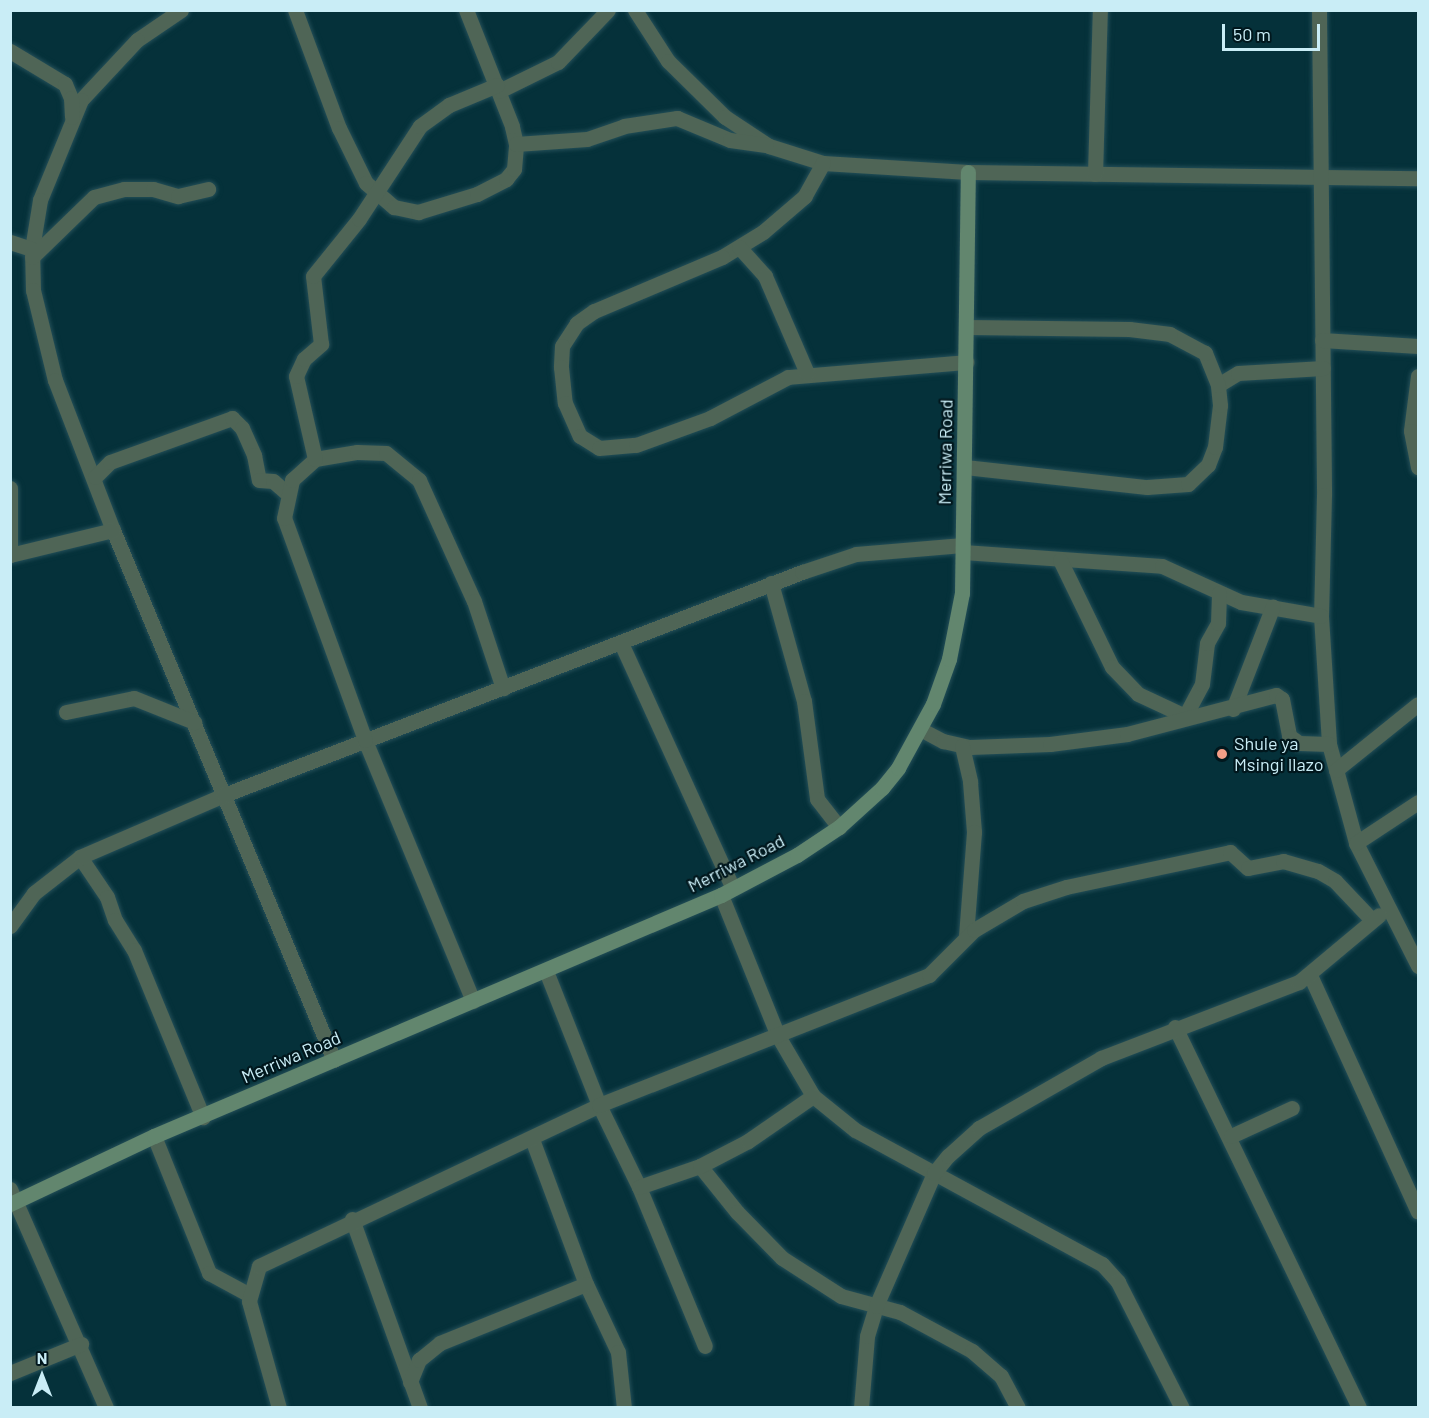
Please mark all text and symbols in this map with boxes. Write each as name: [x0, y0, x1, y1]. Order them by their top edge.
scale bar: [1225, 12, 1322, 50]
text: 50 m: [1233, 23, 1271, 45]
street label: Merriwa Road: [933, 399, 957, 505]
place label: Shule ya Msingi Ilazo: [1234, 733, 1323, 776]
marker: Shule ya Msingi Ilazo: [1215, 747, 1229, 761]
street label: Merriwa Road: [684, 829, 788, 897]
street label: Merriwa Road: [238, 1026, 344, 1088]
north arrow: [12, 1346, 72, 1406]
text: N: [37, 1348, 47, 1367]

